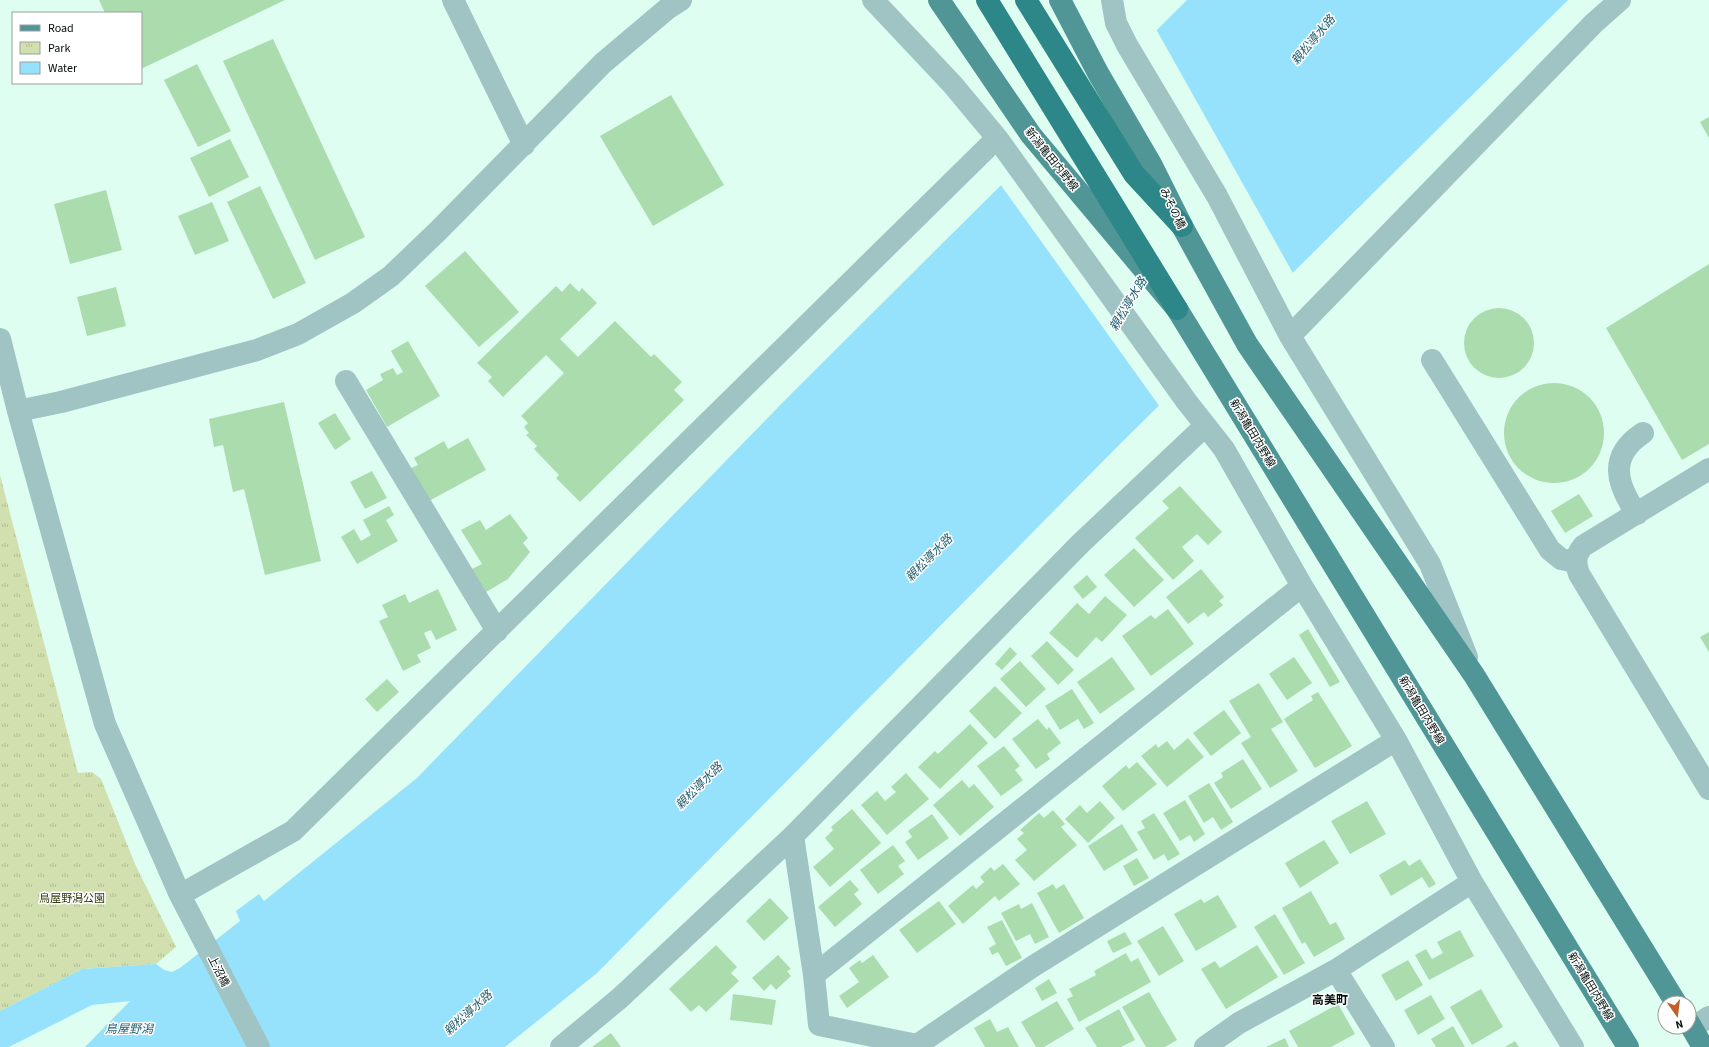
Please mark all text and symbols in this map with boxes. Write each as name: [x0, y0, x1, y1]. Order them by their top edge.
water label: 親松導水路: [1288, 11, 1340, 69]
legend: [12, 12, 142, 84]
text: Road: [48, 20, 74, 37]
text: Park: [48, 40, 70, 57]
text: Water: [48, 60, 78, 77]
street label: 新潟亀田内野線: [1022, 125, 1082, 194]
street label: みその橋: [1156, 185, 1189, 231]
water label: 親松導水路: [1106, 273, 1152, 334]
street label: 新潟亀田内野線: [1226, 396, 1279, 470]
water label: 親松導水路: [902, 530, 957, 586]
street label: 新潟亀田内野線: [1395, 673, 1448, 747]
water label: 親松導水路: [672, 758, 727, 814]
park label: 鳥屋野潟公園: [39, 891, 105, 906]
street label: 新潟亀田内野線: [1564, 949, 1617, 1023]
street label: 上沼橋: [204, 953, 233, 989]
water label: 親松導水路: [440, 986, 497, 1040]
district label: 高美町: [1312, 992, 1348, 1009]
north arrow: [1657, 995, 1697, 1035]
text: N: [1674, 1016, 1685, 1032]
water label: 鳥屋野潟: [105, 1021, 155, 1038]

